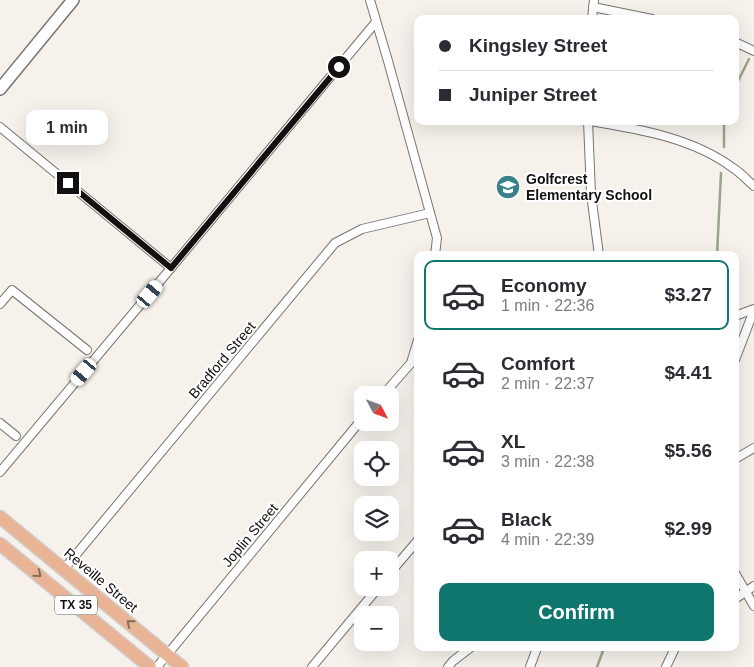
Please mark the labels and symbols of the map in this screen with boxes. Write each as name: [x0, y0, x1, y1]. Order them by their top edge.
route start: [328, 56, 350, 78]
callout: 1 min: [27, 110, 109, 146]
place label: Golfcrest Elementary School: [526, 171, 652, 203]
route end: [57, 172, 79, 194]
school or university icon: Golfcrest Elementary School: [495, 174, 521, 200]
car: [134, 278, 165, 310]
street label: Bradford Street: [185, 318, 259, 402]
car: [68, 356, 99, 388]
north arrow: [354, 386, 399, 431]
street label: Joplin Street: [219, 500, 281, 570]
street label: Reveille Street: [61, 545, 141, 615]
one-way arrow: [32, 569, 41, 577]
road number: TX 35: [55, 596, 97, 614]
one-way arrow: [126, 620, 135, 629]

